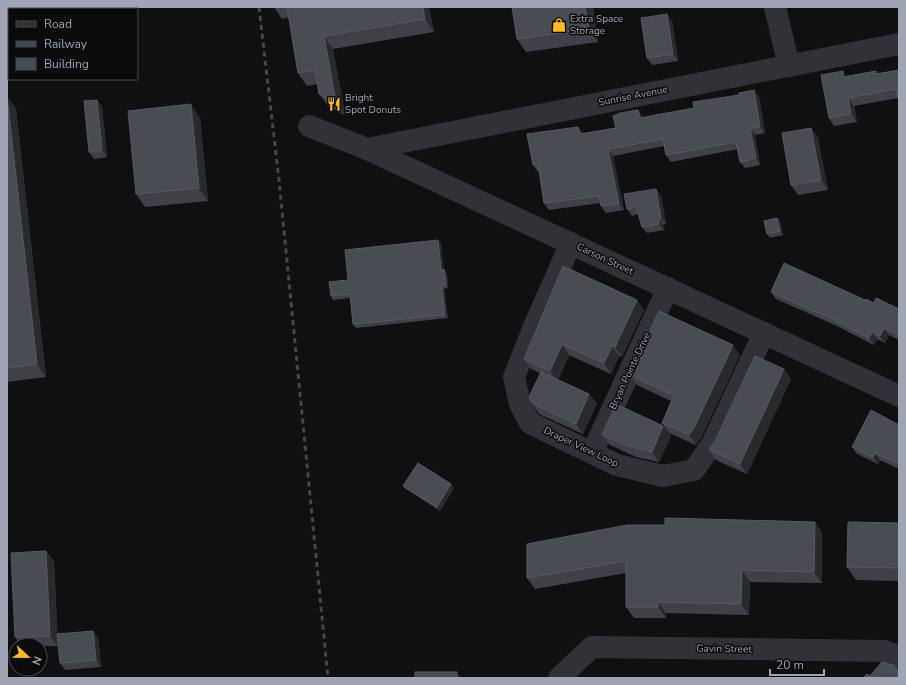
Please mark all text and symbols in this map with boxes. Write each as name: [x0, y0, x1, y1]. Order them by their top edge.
legend: [8, 8, 138, 80]
place label: Extra Space Storage: [570, 12, 623, 38]
text: Road: [44, 16, 72, 32]
shop icon: Extra Space Storage: [551, 17, 567, 33]
text: Railway: [44, 36, 88, 52]
text: Building: [44, 56, 89, 72]
street label: Sunrise Avenue: [597, 82, 669, 110]
place label: Bright Spot Donuts: [345, 91, 401, 117]
restaurant icon: Bright Spot Donuts: [326, 96, 342, 112]
street label: Carson Street: [574, 240, 636, 279]
street label: Bryan Pointe Drive: [606, 330, 654, 412]
street label: Draper View Loop: [541, 423, 621, 471]
north arrow: [8, 637, 48, 677]
street label: Gavin Street: [696, 642, 752, 656]
scale bar: [770, 651, 824, 677]
text: N: [28, 654, 45, 667]
text: 20 m: [776, 657, 804, 673]

